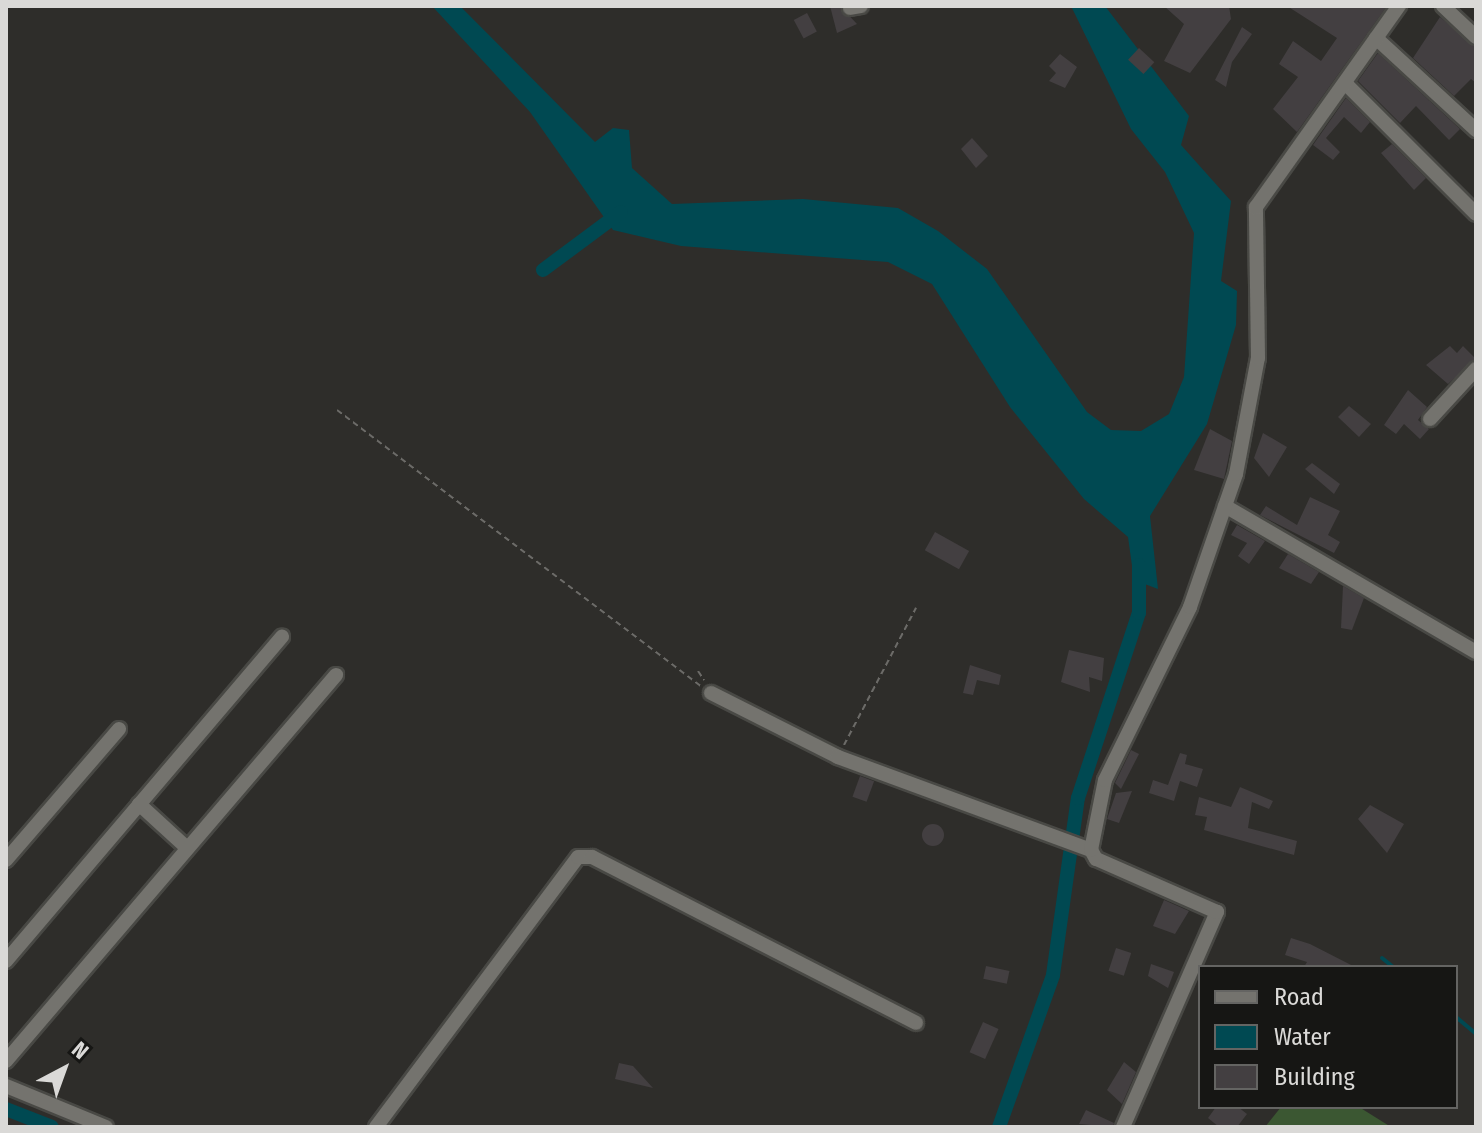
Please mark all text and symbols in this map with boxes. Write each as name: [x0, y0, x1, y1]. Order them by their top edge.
legend: [1198, 965, 1458, 1109]
text: Road: [1274, 983, 1324, 1011]
text: Water: [1274, 1023, 1331, 1051]
north arrow: [24, 1029, 104, 1109]
text: N: [66, 1036, 94, 1065]
text: Building: [1274, 1063, 1355, 1091]

